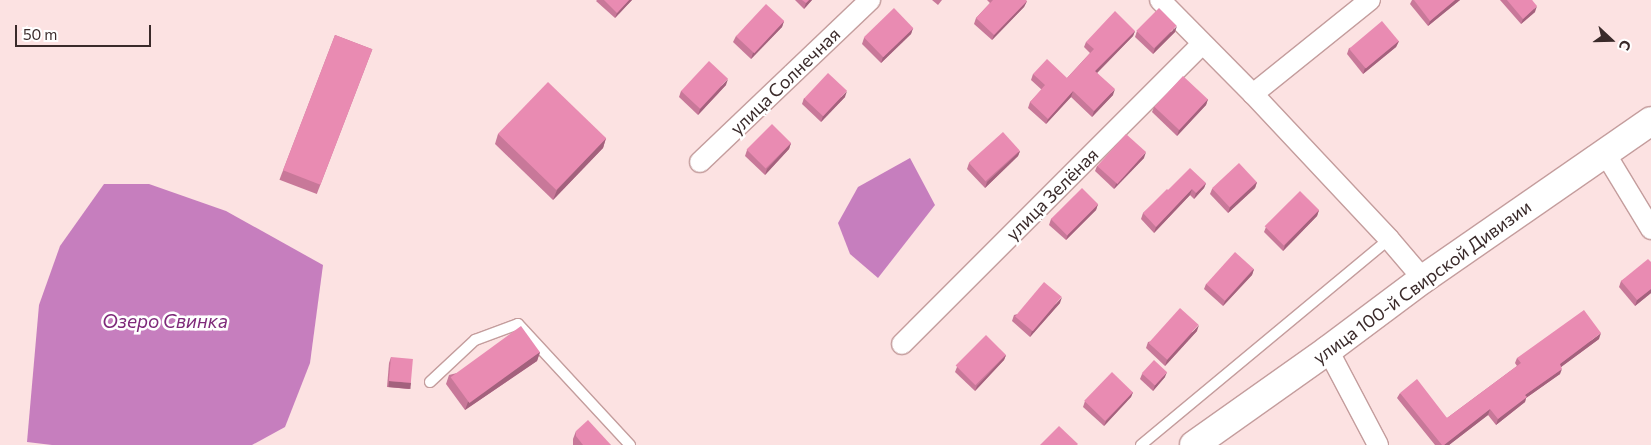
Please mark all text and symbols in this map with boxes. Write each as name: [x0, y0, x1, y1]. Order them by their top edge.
scale bar: [18, 15, 154, 47]
north arrow: [1586, 15, 1636, 65]
street label: улица Солнечная: [726, 23, 844, 139]
text: 50 m: [23, 25, 57, 43]
text: С: [1616, 38, 1635, 53]
street label: улица Зелёная: [1001, 143, 1103, 245]
street label: улица 100-й Свирской Дивизии: [1309, 196, 1535, 368]
water label: Озеро Свинка: [102, 310, 228, 332]

